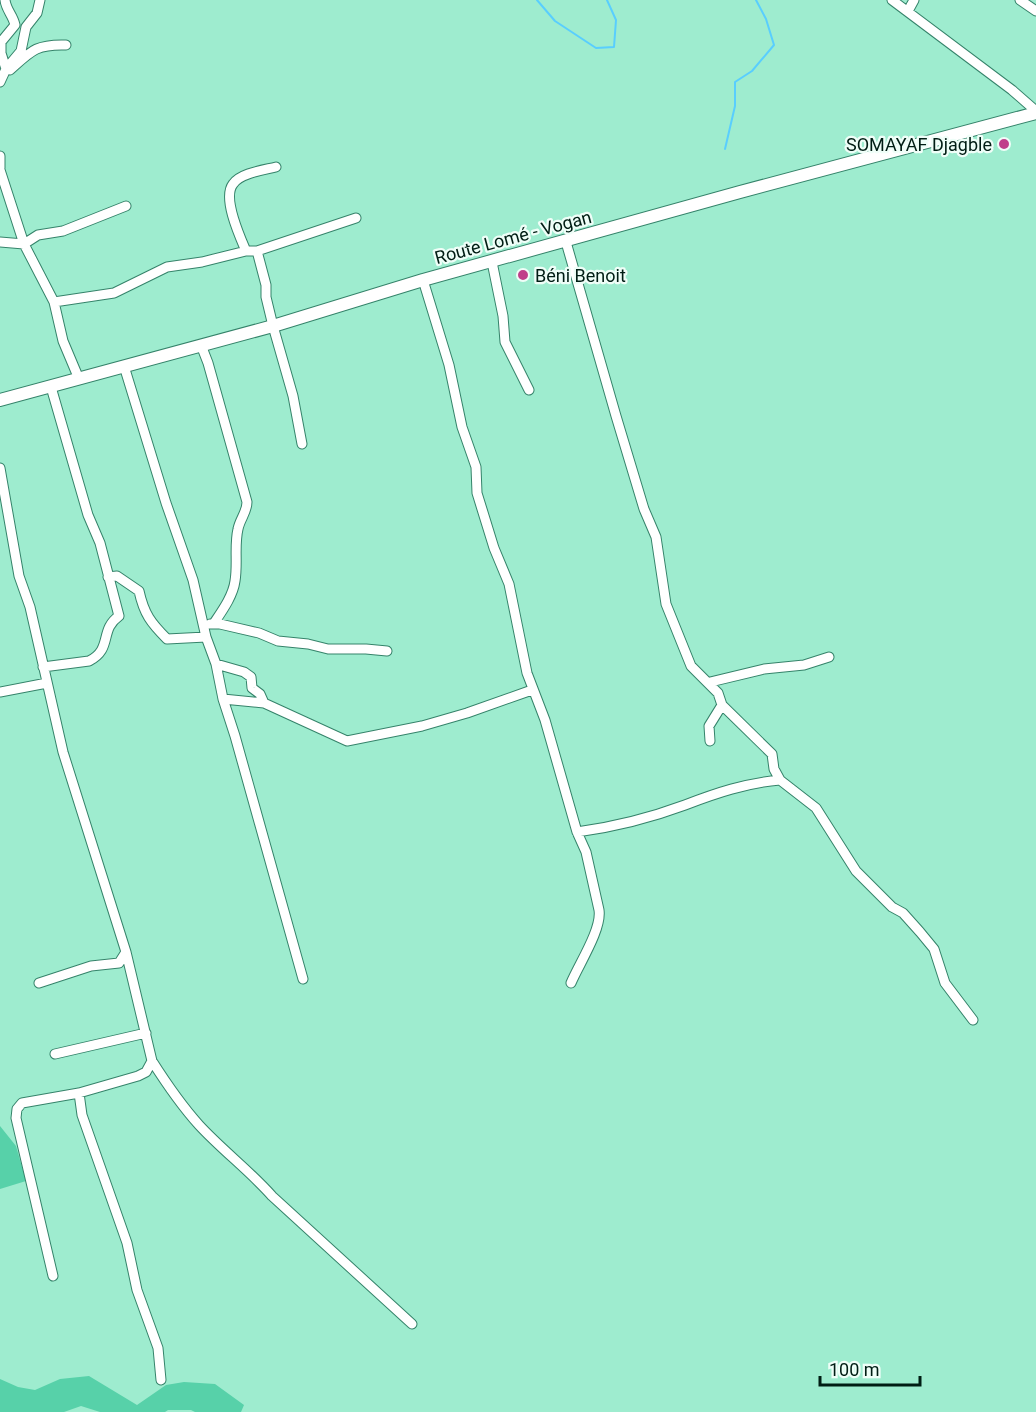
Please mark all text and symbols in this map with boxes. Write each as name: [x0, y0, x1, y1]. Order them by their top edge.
place label: SOMAYAF Djagble: [846, 134, 992, 155]
marker: SOMAYAF Djagble: [997, 137, 1011, 151]
street label: Route Lomé - Vogan: [432, 206, 594, 268]
place label: Béni Benoit: [535, 265, 626, 286]
marker: Béni Benoit: [516, 268, 530, 282]
scale bar: [820, 1349, 920, 1387]
text: 100 m: [829, 1359, 880, 1380]

